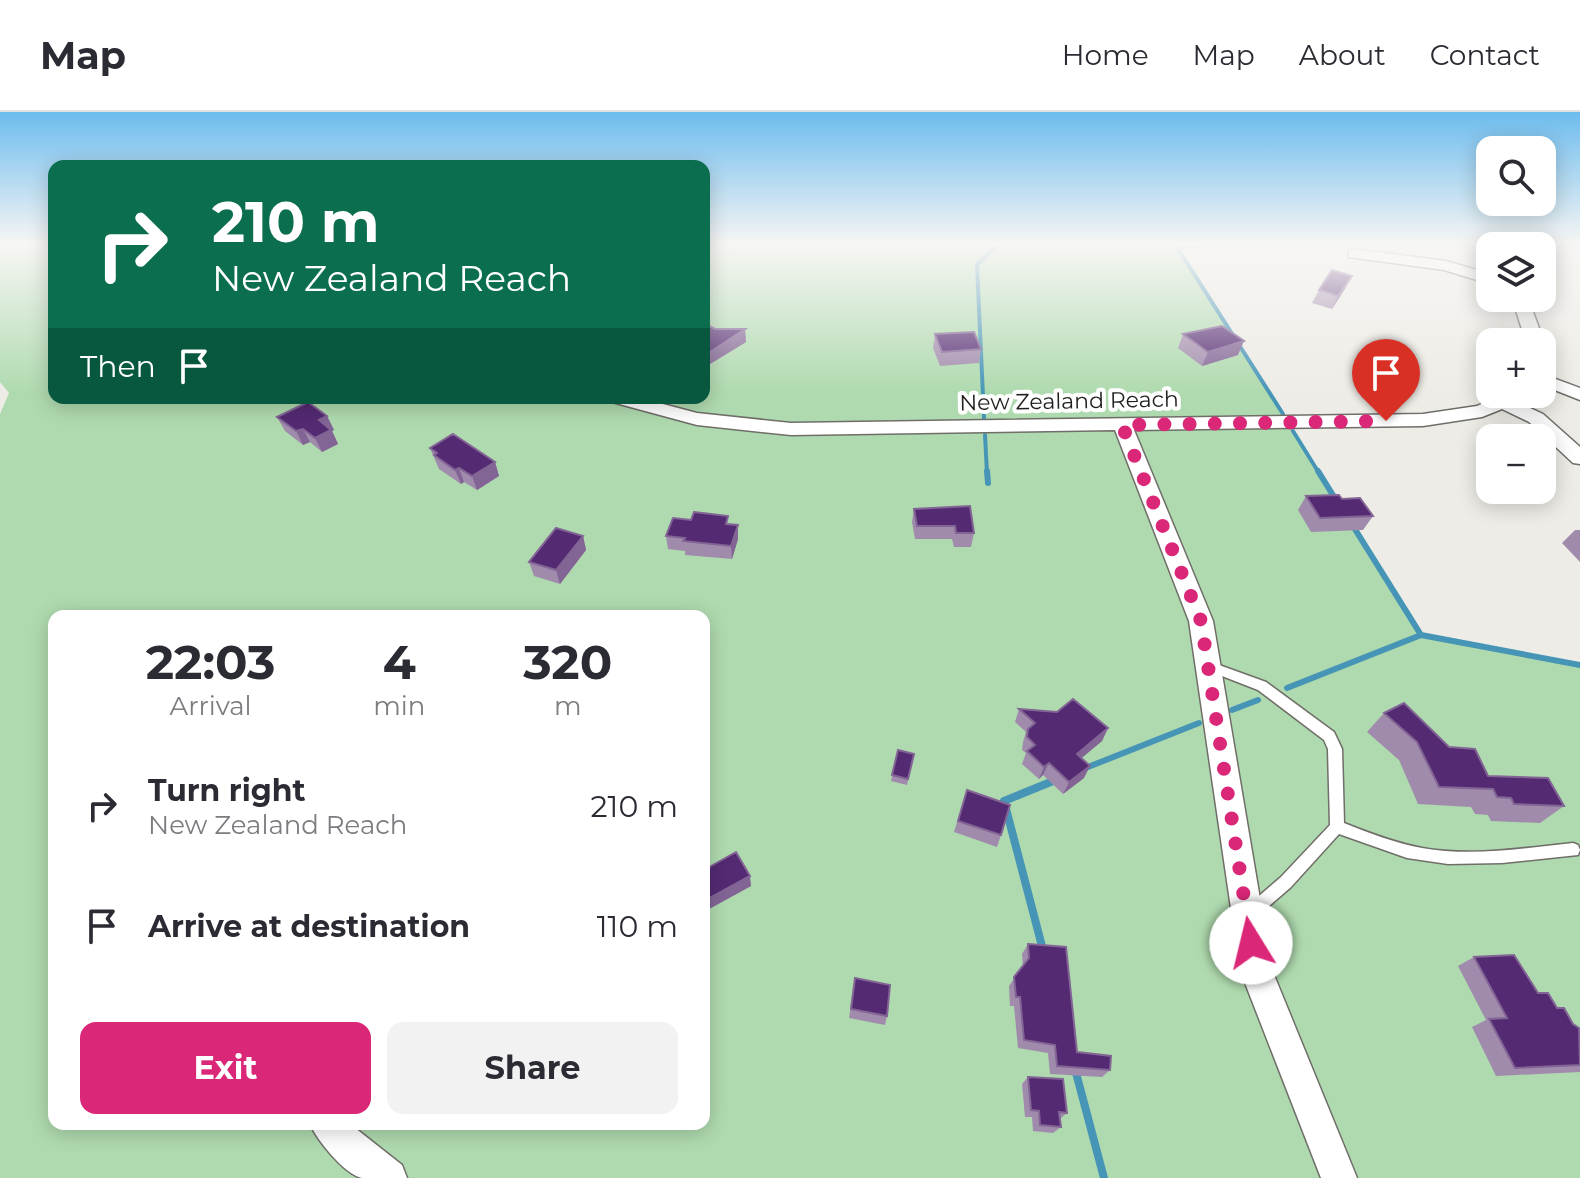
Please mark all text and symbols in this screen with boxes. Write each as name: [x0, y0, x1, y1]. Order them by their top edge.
text: Map: [40, 32, 126, 79]
text: Home: [1062, 38, 1149, 72]
text: Map: [1193, 38, 1255, 72]
text: About: [1299, 38, 1386, 72]
text: Contact: [1430, 38, 1540, 72]
map controls: [1476, 136, 1556, 504]
button: search: [1476, 136, 1556, 216]
text: 210 m: [212, 188, 380, 256]
icon: right: [80, 192, 184, 296]
button: layers: [1476, 232, 1556, 312]
text: New Zealand Reach: [212, 256, 571, 300]
button: +: [1476, 328, 1556, 408]
pin: [1352, 339, 1420, 421]
icon: arrive: [172, 344, 216, 388]
text: Then: [80, 348, 156, 385]
icon: arrive: [1364, 351, 1408, 395]
street label: New Zealand Reach: [959, 386, 1179, 416]
button: −: [1476, 424, 1556, 504]
text: 22:03: [146, 633, 276, 691]
text: 4: [383, 633, 416, 691]
text: 320: [523, 633, 612, 691]
text: Arrival: [170, 690, 252, 722]
text: min: [373, 690, 425, 722]
text: m: [554, 690, 582, 722]
text: Turn right: [148, 772, 305, 809]
icon: right: [80, 784, 124, 828]
text: 210 m: [591, 788, 678, 825]
text: New Zealand Reach: [148, 809, 407, 841]
position arrow: [1209, 901, 1293, 985]
icon: arrive: [80, 904, 124, 948]
text: Arrive at destination: [148, 908, 470, 945]
text: 110 m: [597, 908, 678, 945]
button: Exit: [80, 1022, 371, 1114]
button: Share: [387, 1022, 678, 1114]

